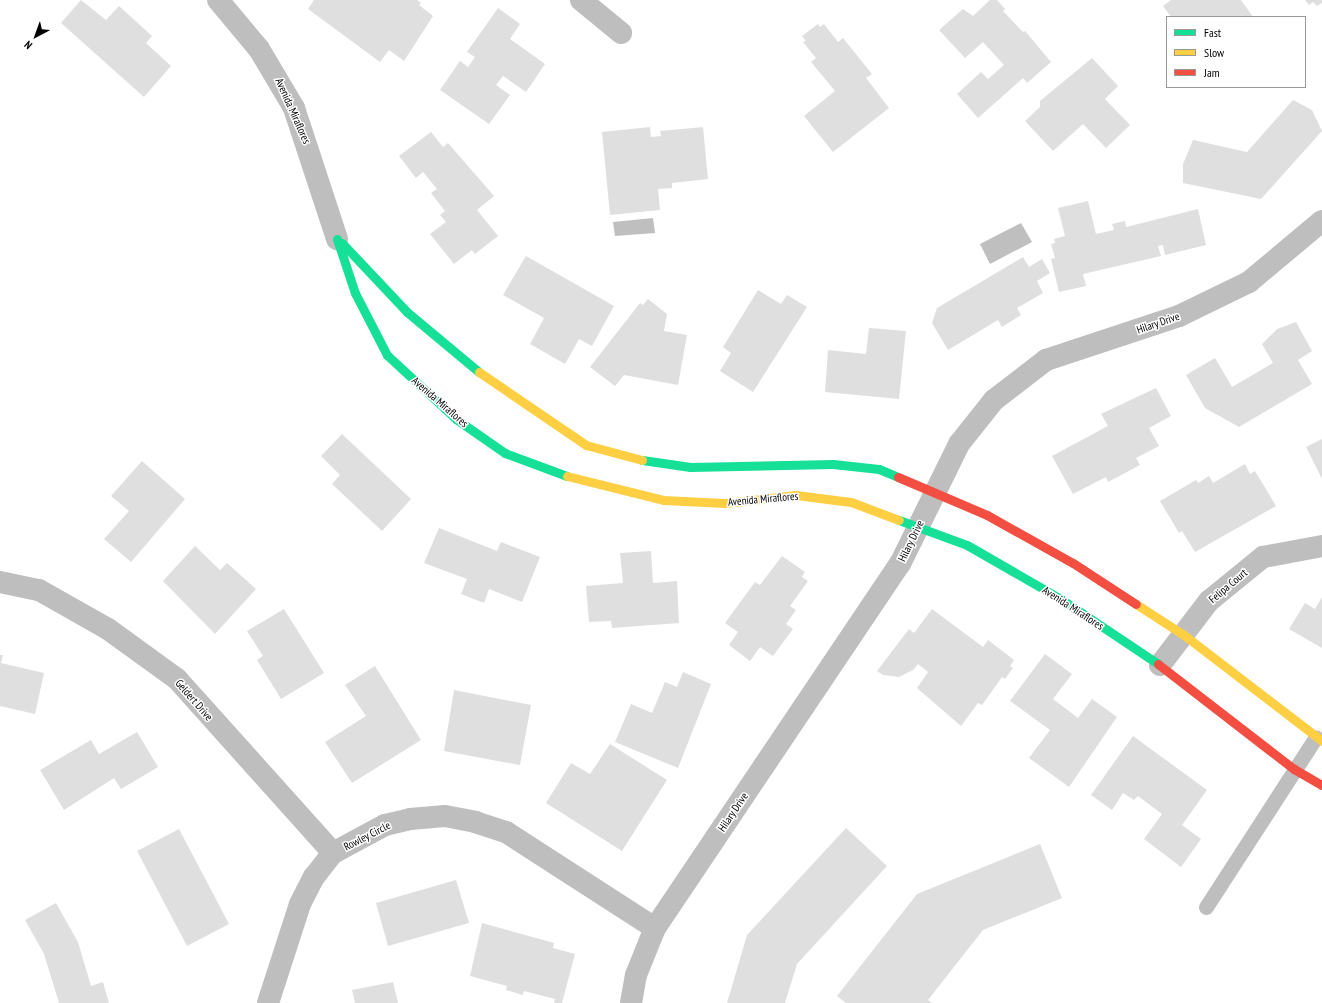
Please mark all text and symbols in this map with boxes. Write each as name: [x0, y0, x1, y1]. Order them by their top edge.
north arrow: [16, 16, 56, 56]
legend: [1166, 16, 1306, 88]
text: Fast: [1204, 25, 1221, 40]
text: N: [21, 38, 35, 52]
text: Slow: [1204, 45, 1224, 60]
text: Jam: [1204, 65, 1220, 80]
street label: Avenida Miraflores: [273, 76, 313, 146]
street label: Hilary Drive: [1135, 309, 1181, 337]
street label: Avenida Miraflores: [409, 374, 471, 430]
street label: Avenida Miraflores: [727, 489, 799, 509]
street label: Hilary Drive: [895, 518, 927, 564]
street label: Felipa Court: [1206, 566, 1250, 606]
street label: Avenida Miraflores: [1040, 583, 1106, 633]
street label: Geldert Drive: [172, 677, 216, 723]
street label: Hilary Drive: [715, 790, 751, 834]
street label: Rowley Circle: [341, 819, 393, 853]

